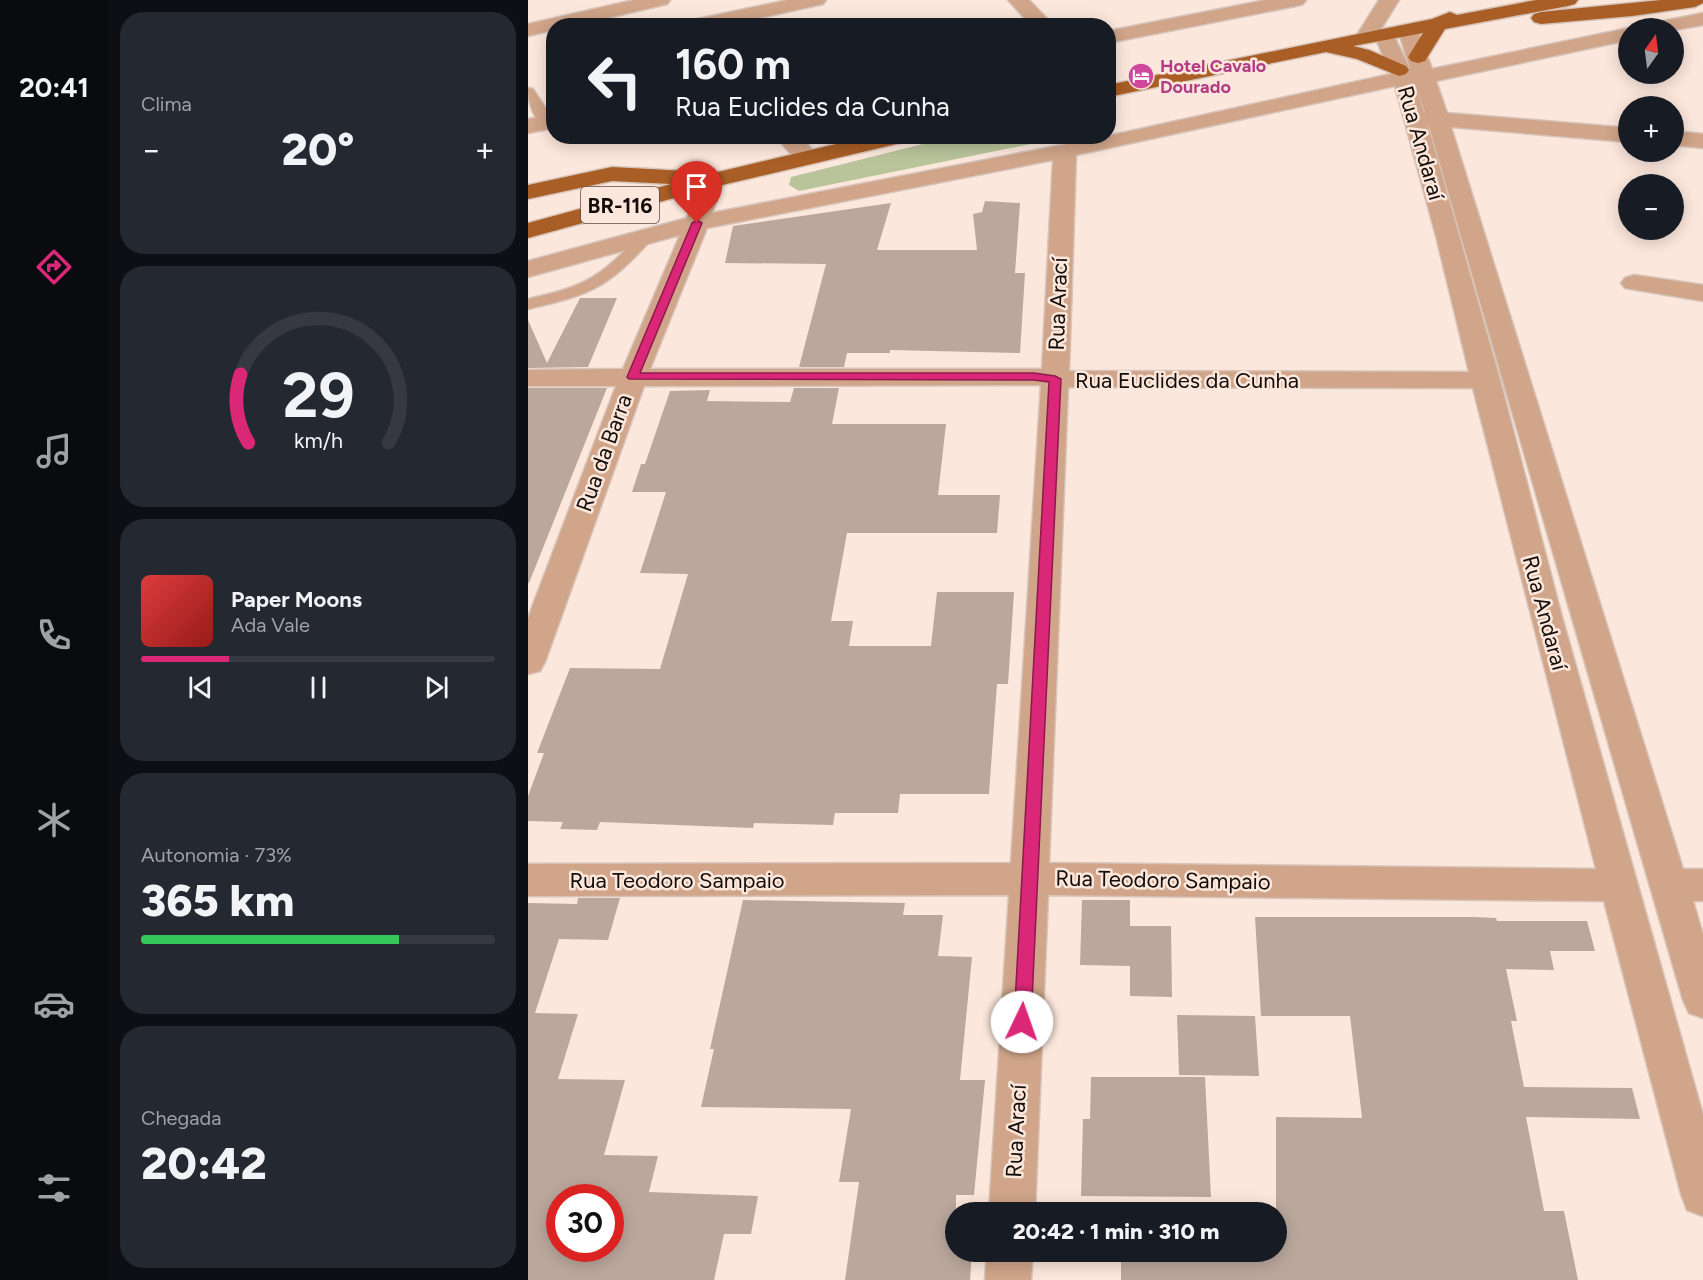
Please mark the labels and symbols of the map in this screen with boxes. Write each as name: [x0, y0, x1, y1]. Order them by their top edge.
north arrow: [1618, 18, 1684, 84]
place label: Hotel Cavalo Dourado: [1160, 55, 1266, 98]
hotel icon: Hotel Cavalo Dourado: [1126, 61, 1156, 91]
street label: Rua Andaraí: [1392, 83, 1450, 204]
pin: [671, 161, 722, 223]
road number: BR-116: [581, 187, 659, 223]
street label: Rua Arací: [1043, 256, 1073, 351]
street label: Rua Euclides da Cunha: [1075, 367, 1299, 394]
street label: Rua da Barra: [570, 391, 638, 515]
street label: Rua Andaraí: [1517, 553, 1574, 674]
street label: Rua Teodoro Sampaio: [1055, 865, 1271, 895]
street label: Rua Teodoro Sampaio: [569, 867, 785, 894]
position arrow: [990, 990, 1054, 1054]
street label: Rua Arací: [1000, 1083, 1032, 1178]
speed limit sign: 30: [546, 1184, 624, 1262]

